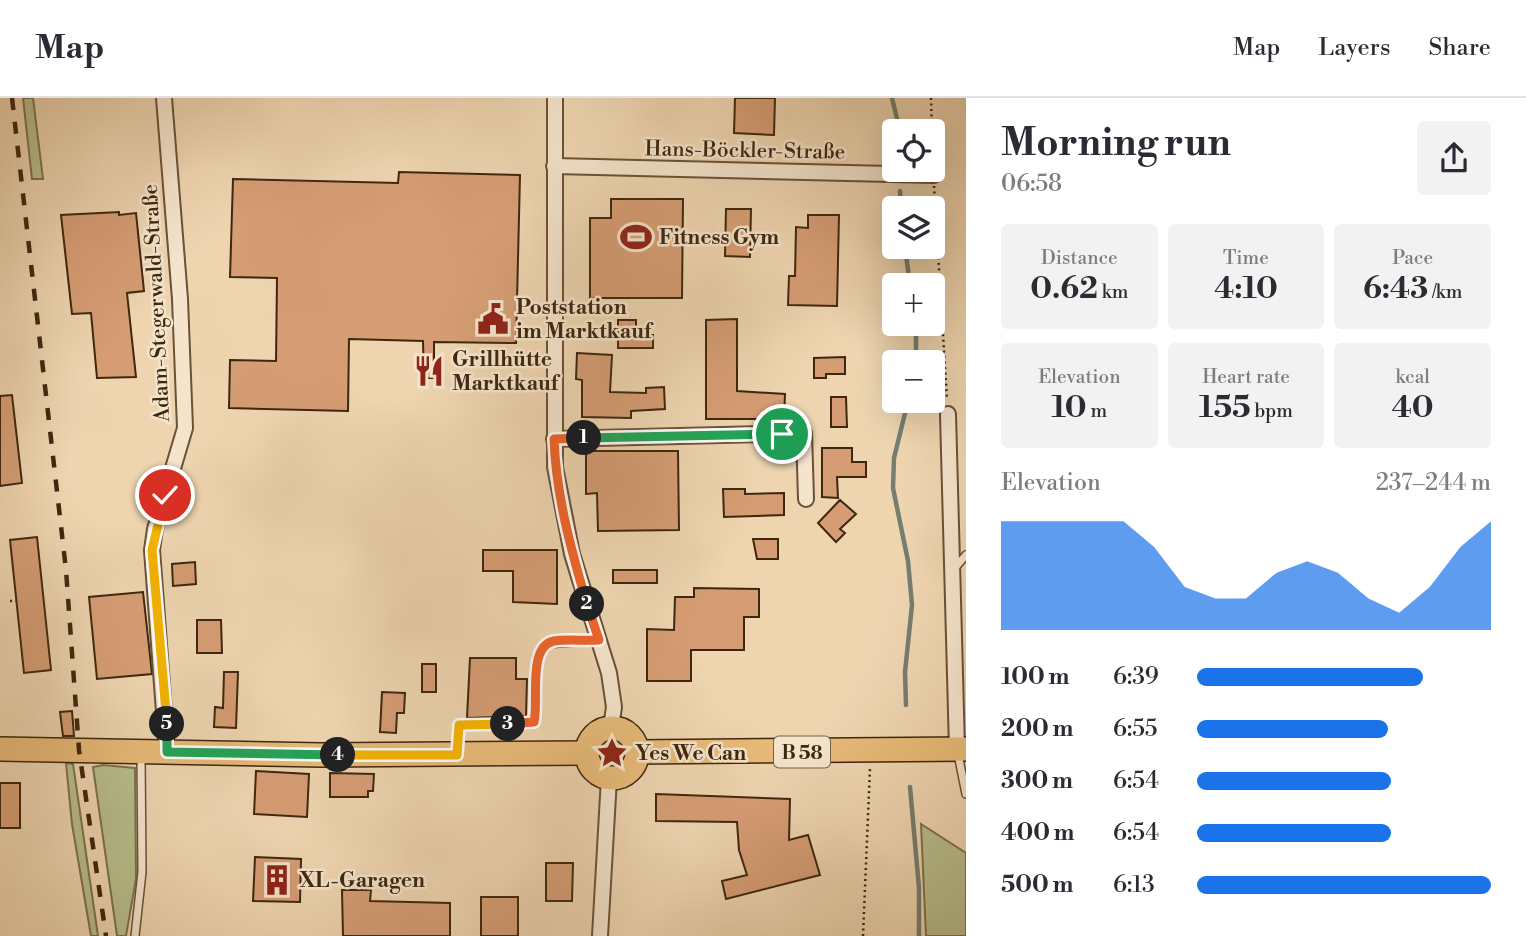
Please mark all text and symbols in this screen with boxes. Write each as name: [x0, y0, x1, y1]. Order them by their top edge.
text: Map: [35, 28, 104, 69]
text: Map: [1233, 33, 1280, 63]
text: Layers: [1318, 33, 1390, 63]
text: Share: [1428, 33, 1491, 63]
map controls: [882, 119, 945, 413]
button: locate: [882, 119, 945, 182]
text: Morning run: [1001, 120, 1231, 167]
button: share: [1417, 121, 1491, 195]
street label: Hans-Böckler-Straße: [644, 136, 845, 166]
text: 06:58: [1001, 170, 1062, 198]
street label: Adam-Stegerwald-Straße: [138, 183, 176, 424]
button: layers: [882, 196, 945, 259]
sports icon: Fitness Gym: [619, 220, 653, 254]
place label: Fitness Gym: [659, 225, 779, 251]
text: Distance: [1041, 246, 1118, 270]
text: Time: [1223, 246, 1269, 270]
text: Pace: [1392, 246, 1433, 270]
text: 0.62: [1030, 270, 1098, 308]
text: 4:10: [1214, 270, 1278, 308]
text: 6:43: [1363, 270, 1428, 308]
button: +: [882, 273, 945, 336]
text: km: [1098, 280, 1128, 304]
text: /km: [1428, 280, 1462, 304]
place label: Poststation im Marktkauf: [516, 295, 654, 345]
public building icon: Poststation im Marktkauf: [476, 302, 510, 336]
place label: Grillhütte Marktkauf: [452, 347, 561, 397]
button: −: [882, 350, 945, 413]
restaurant icon: Grillhütte Marktkauf: [412, 354, 446, 388]
text: Elevation: [1038, 365, 1120, 389]
text: Heart rate: [1202, 365, 1290, 389]
text: kcal: [1395, 365, 1430, 389]
text: 10: [1051, 389, 1087, 427]
text: 155: [1199, 389, 1251, 427]
text: 40: [1392, 389, 1434, 427]
text: m: [1087, 399, 1107, 423]
text: bpm: [1251, 399, 1293, 423]
pin: [752, 404, 812, 464]
icon: arrive: [763, 415, 801, 453]
pin: 1: [566, 420, 602, 456]
text: 1: [579, 425, 588, 449]
pin: [135, 465, 195, 525]
text: Elevation: [1001, 469, 1101, 497]
text: 237–244 m: [1376, 469, 1491, 497]
icon: check: [146, 476, 184, 514]
pin: 2: [570, 587, 604, 622]
text: 2: [581, 591, 592, 615]
text: 100 m: [1001, 663, 1069, 691]
text: 6:39: [1113, 663, 1159, 691]
pin: 5: [150, 706, 184, 742]
pin: 3: [490, 706, 526, 742]
text: 5: [161, 711, 172, 735]
text: 3: [502, 711, 513, 735]
text: 200 m: [1001, 715, 1073, 743]
text: 6:55: [1113, 715, 1157, 743]
place icon: Yes We Can: [595, 736, 629, 770]
road number: B 58: [774, 736, 830, 768]
pin: 4: [320, 738, 356, 772]
place label: Yes We Can: [635, 741, 746, 767]
text: 4: [331, 742, 344, 766]
text: 300 m: [1001, 767, 1073, 795]
text: 6:54: [1113, 767, 1159, 795]
text: 400 m: [1001, 819, 1074, 847]
text: 6:54: [1113, 819, 1159, 847]
building icon: XL-Garagen: [260, 863, 294, 897]
place label: XL-Garagen: [299, 868, 425, 894]
text: 500 m: [1001, 871, 1073, 899]
text: 6:13: [1113, 871, 1155, 899]

